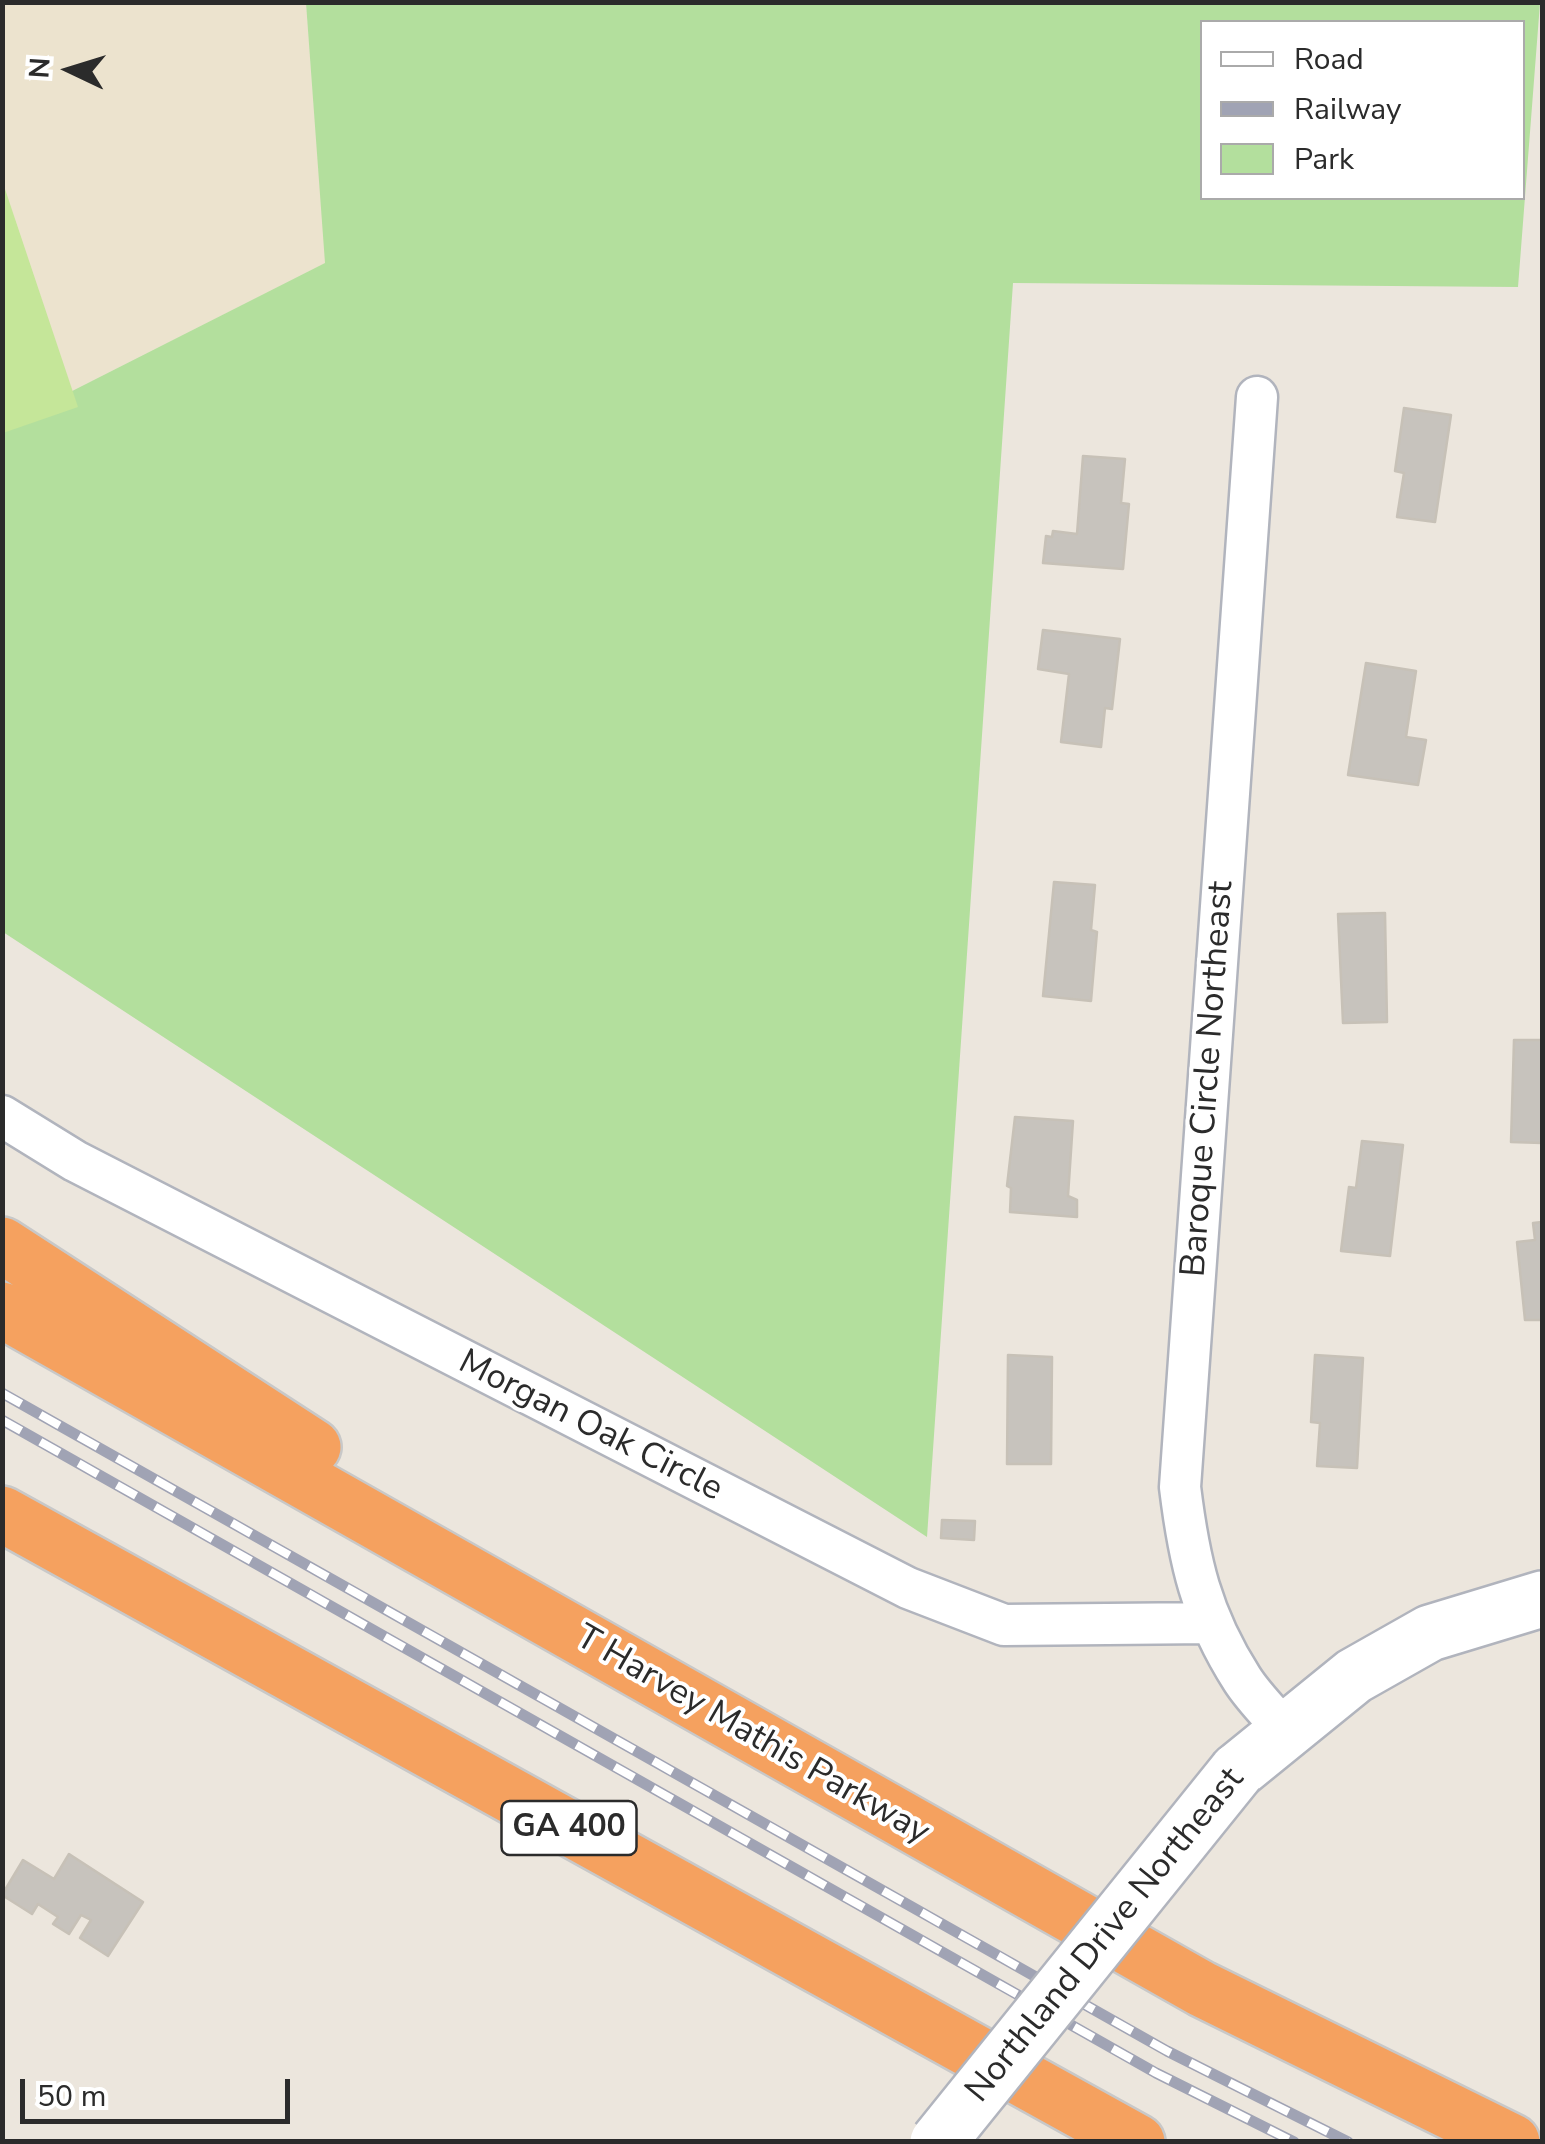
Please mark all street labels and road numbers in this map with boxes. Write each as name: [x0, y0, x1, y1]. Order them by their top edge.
street label: Baroque Circle Northeast: [1174, 880, 1244, 1278]
street label: Morgan Oak Circle: [451, 1342, 729, 1512]
street label: T Harvey Mathis Parkway: [568, 1617, 936, 1855]
street label: Northland Drive Northeast: [958, 1760, 1254, 2112]
road number: GA 400: [502, 1801, 636, 1855]

